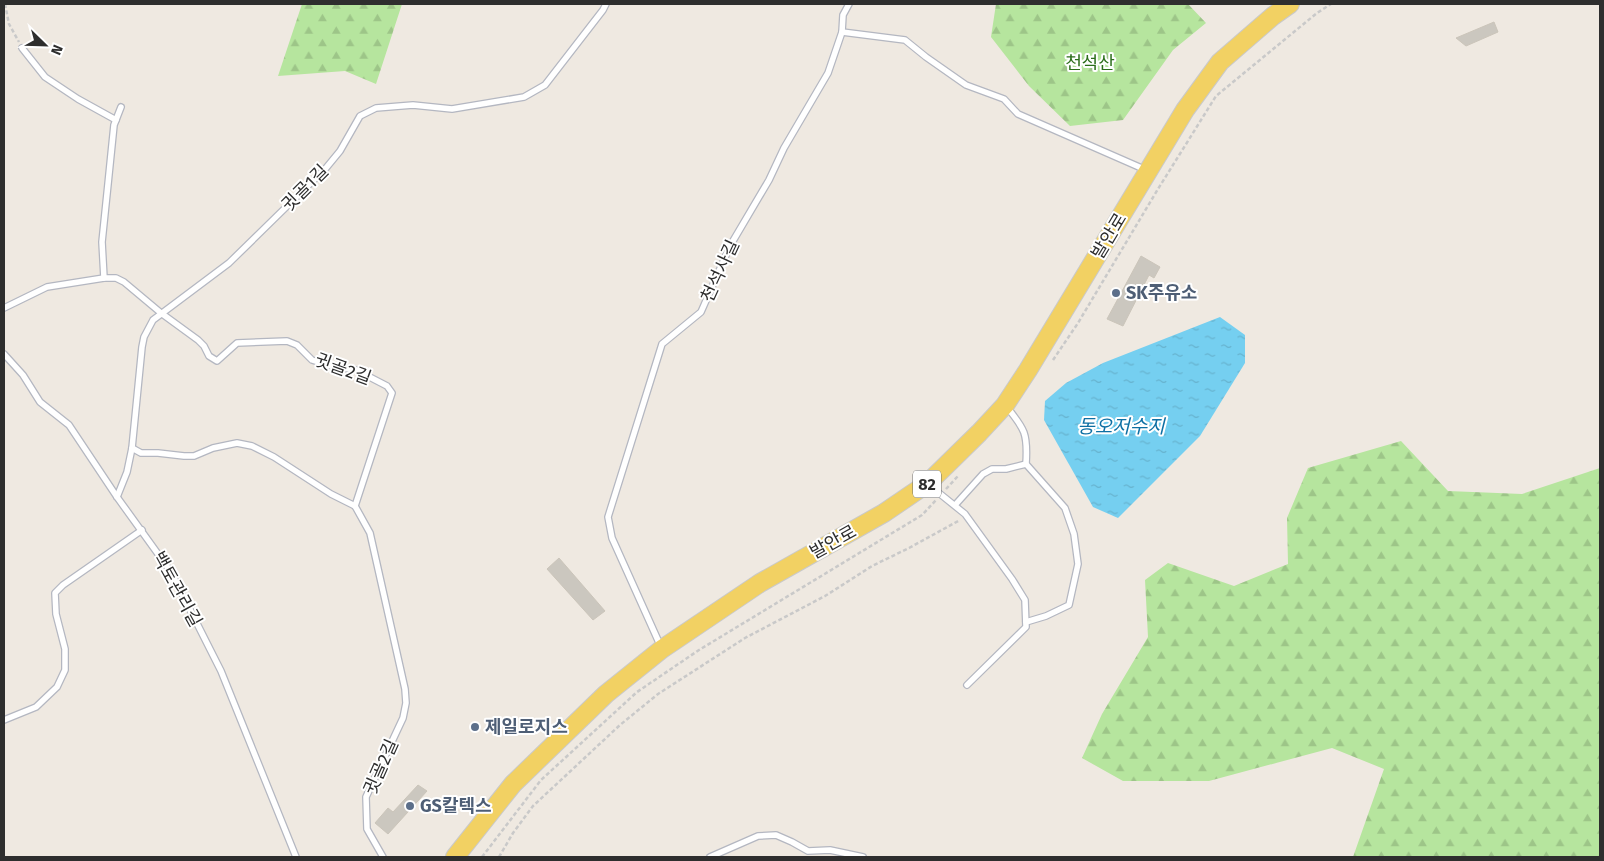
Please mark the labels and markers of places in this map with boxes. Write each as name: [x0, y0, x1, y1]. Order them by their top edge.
place label: SK주유소: [1126, 282, 1197, 304]
marker: SK주유소: [1110, 287, 1122, 299]
place label: 제일로지스: [485, 716, 568, 738]
marker: 제일로지스: [469, 721, 481, 733]
place label: GS칼텍스: [420, 795, 492, 817]
marker: GS칼텍스: [404, 800, 416, 812]

